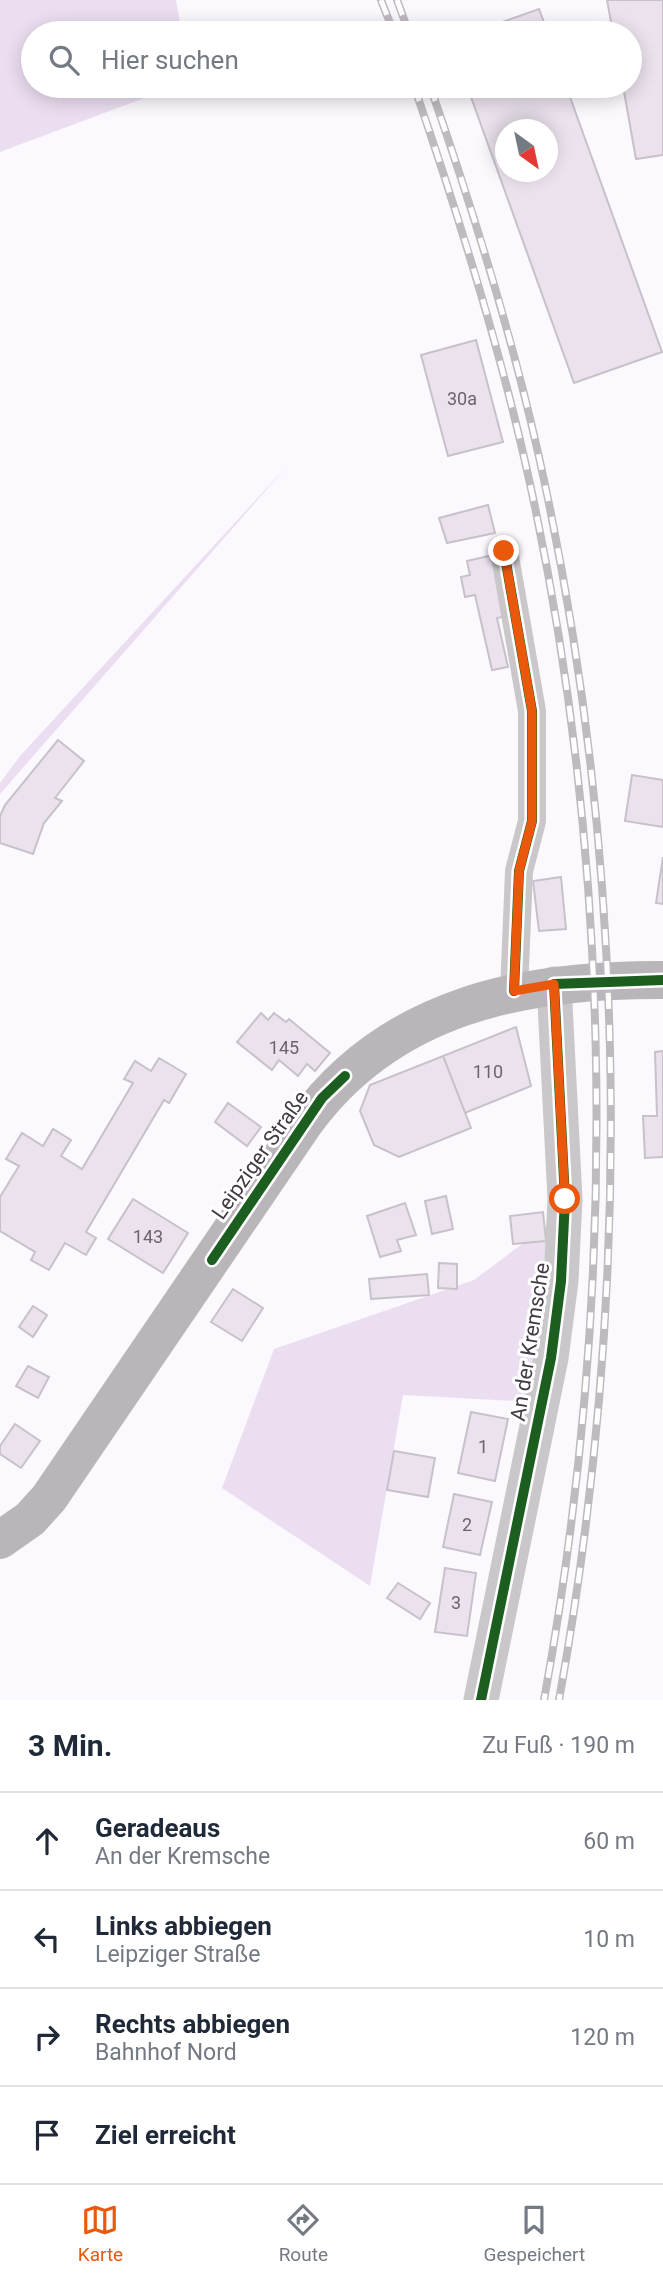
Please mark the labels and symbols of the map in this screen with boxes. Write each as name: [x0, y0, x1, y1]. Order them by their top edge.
north arrow: [495, 119, 558, 182]
house number: 30a: [447, 388, 477, 409]
route end: [488, 535, 519, 566]
house number: 145: [269, 1037, 299, 1058]
house number: 110: [473, 1061, 503, 1082]
street label: Leipziger Straße: [207, 1086, 313, 1224]
route start: [549, 1183, 580, 1214]
house number: 143: [133, 1226, 163, 1247]
street label: An der Kremsche: [506, 1261, 554, 1423]
house number: 1: [478, 1436, 488, 1457]
house number: 2: [462, 1514, 472, 1535]
house number: 3: [451, 1592, 461, 1613]

